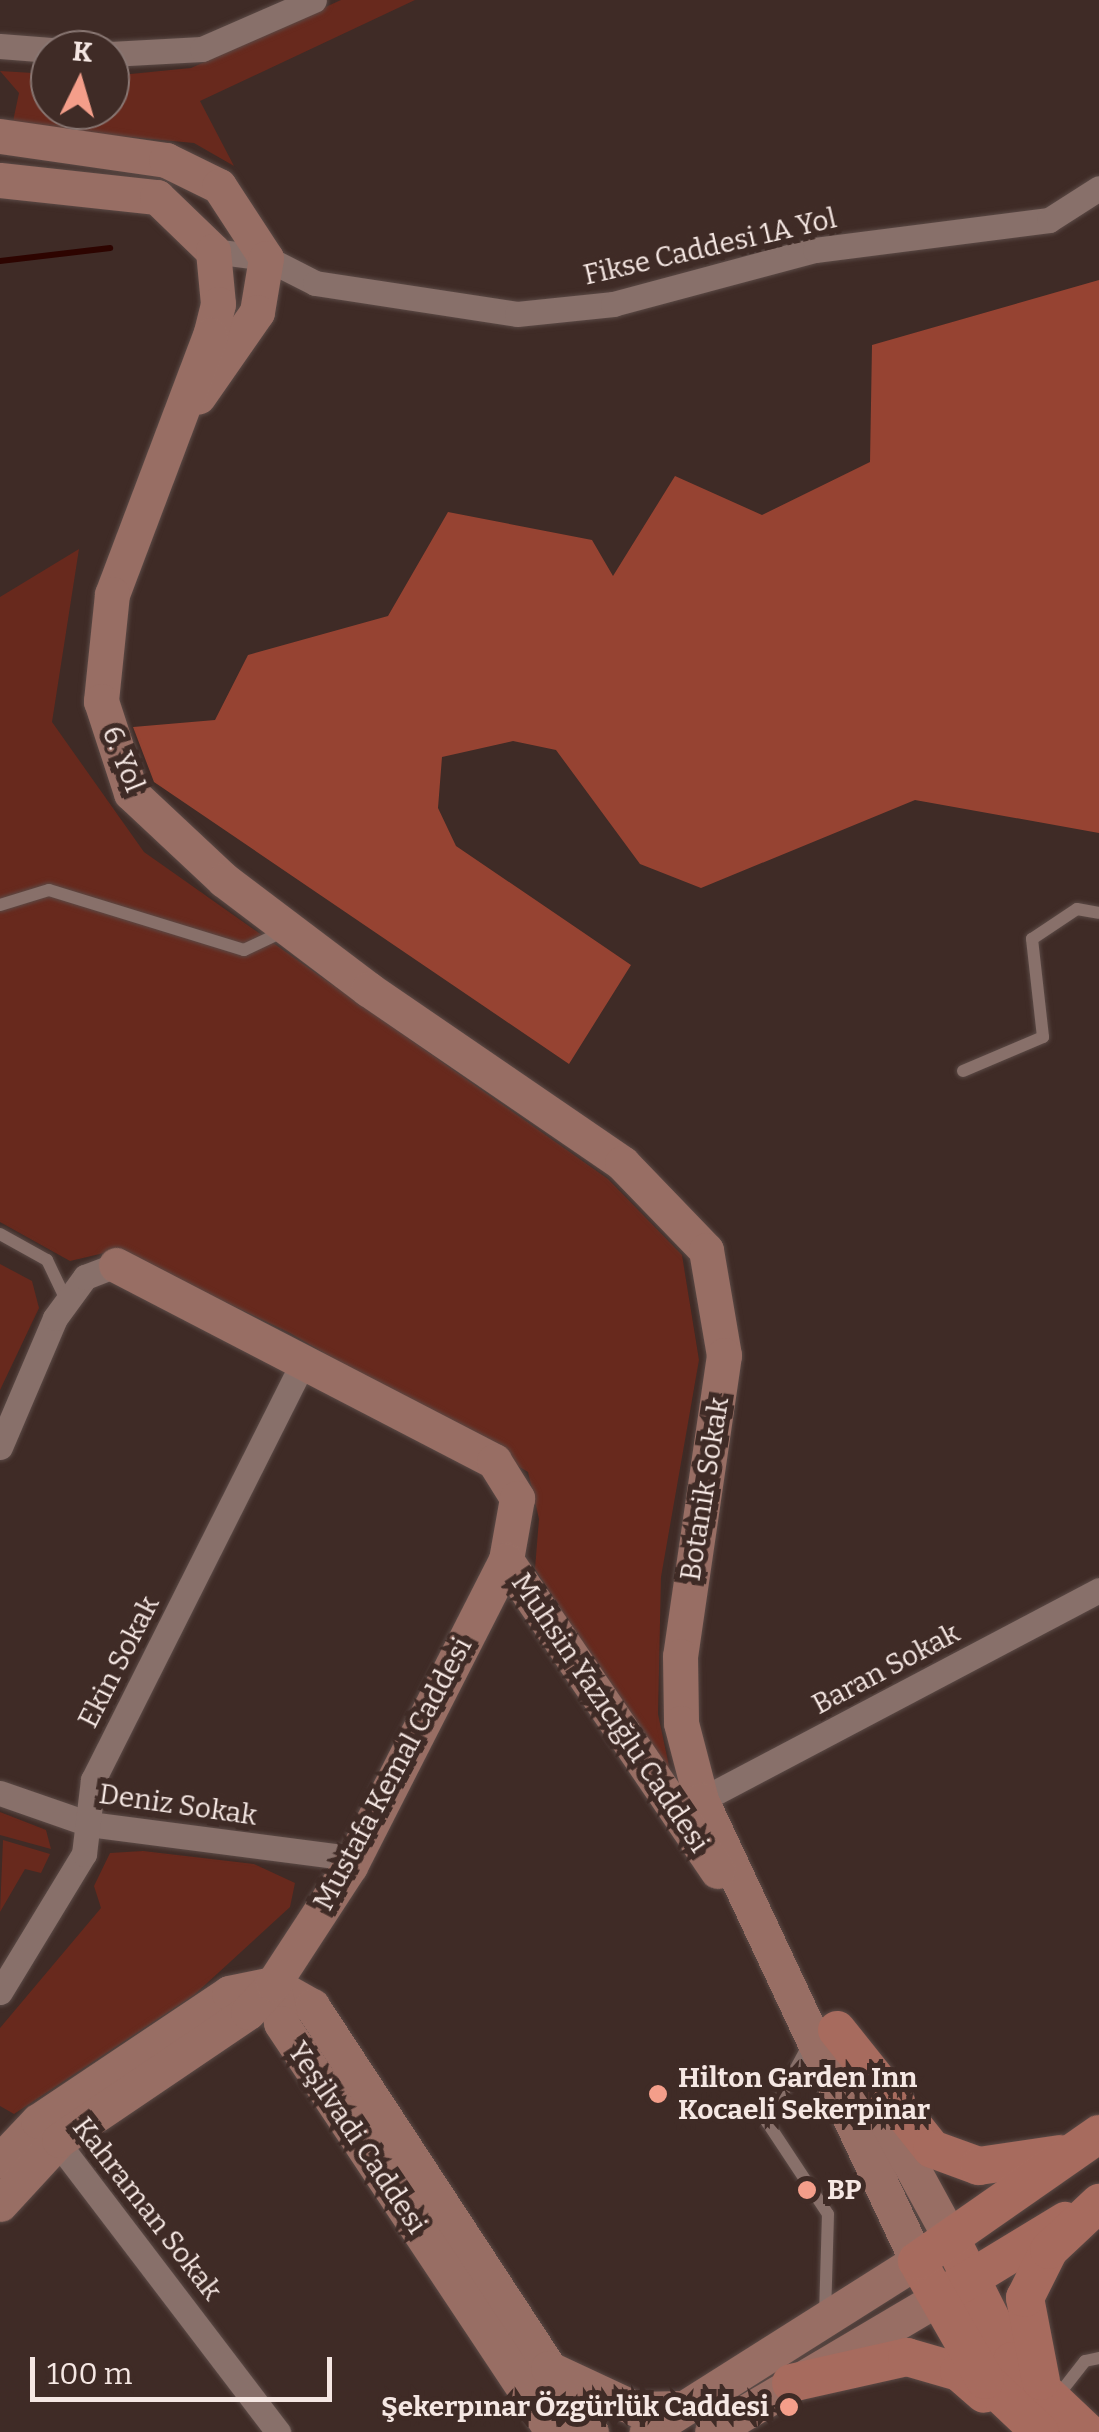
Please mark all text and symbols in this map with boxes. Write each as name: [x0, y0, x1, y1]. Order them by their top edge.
north arrow: [30, 30, 130, 130]
text: K: [71, 34, 94, 69]
street label: Fikse Caddesi 1A Yol: [580, 202, 840, 292]
street label: 6. Yol: [95, 721, 151, 797]
street label: Botanik Sokak: [674, 1395, 736, 1583]
street label: Muhsin Yazıcığlu Caddesi: [504, 1567, 716, 1859]
street label: Ekin Sokak: [72, 1591, 166, 1733]
street label: Baran Sokak: [807, 1616, 965, 1722]
street label: Mustafa Kemal Caddesi: [307, 1632, 479, 1916]
street label: Deniz Sokak: [97, 1777, 259, 1833]
street label: Yeşilvadi Caddesi: [280, 2036, 434, 2240]
place label: Hilton Garden Inn Kocaeli Sekerpinar: [678, 2061, 930, 2127]
marker: Hilton Garden Inn Kocaeli Sekerpinar: [647, 2083, 669, 2105]
street label: Kahraman Sokak: [65, 2111, 229, 2307]
place label: BP: [827, 2173, 862, 2207]
marker: BP: [796, 2179, 818, 2201]
scale bar: [35, 2337, 338, 2399]
text: 100 m: [47, 2356, 132, 2392]
place label: Şekerpınar Özgürlük Caddesi: [381, 2390, 769, 2424]
marker: Şekerpınar Özgürlük Caddesi: [778, 2396, 800, 2418]

